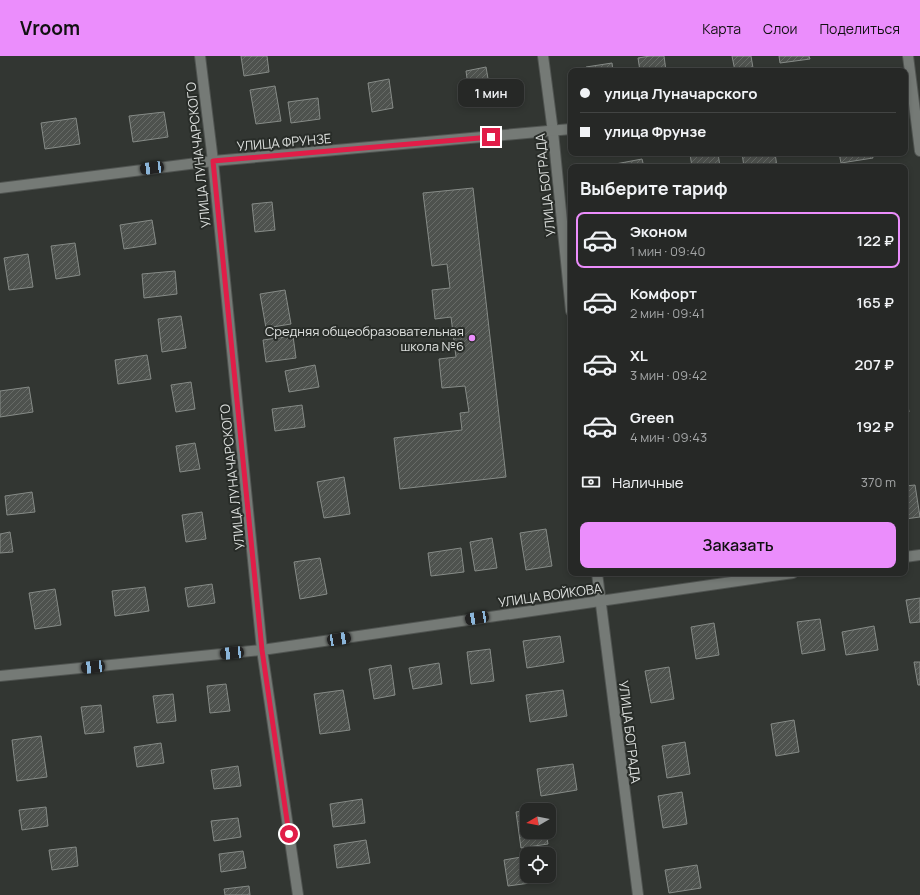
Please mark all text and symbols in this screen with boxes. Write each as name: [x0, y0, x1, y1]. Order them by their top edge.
text: Vroom: [20, 15, 80, 41]
text: Карта: [702, 19, 741, 38]
text: Слои: [763, 19, 797, 38]
text: Поделиться: [819, 19, 900, 38]
callout: 1 мин: [458, 79, 524, 107]
street label: УЛИЦА ЛУНАЧАРСКОГО: [181, 81, 215, 229]
text: улица Луначарского: [604, 83, 758, 104]
text: 1 мин: [474, 84, 508, 102]
text: улица Фрунзе: [604, 121, 706, 142]
route end: [482, 128, 500, 146]
street label: УЛИЦА ФРУНЗЕ: [236, 129, 332, 155]
street label: УЛИЦА БОГРАДА: [531, 133, 559, 237]
car: [139, 161, 165, 175]
text: Выберите тариф: [580, 176, 728, 200]
text: Эконом: [630, 221, 687, 242]
icon: car: [582, 222, 618, 258]
text: 122 ₽: [857, 230, 894, 251]
text: 1 мин · 09:40: [630, 242, 705, 260]
text: Комфорт: [630, 283, 697, 304]
icon: car: [582, 284, 618, 320]
text: 165 ₽: [856, 292, 894, 313]
text: 2 мин · 09:41: [630, 304, 705, 322]
place label: Средняя общеобразовательная школа №6: [265, 322, 464, 355]
marker: Средняя общеобразовательная школа №6: [467, 333, 477, 343]
text: XL: [630, 345, 648, 366]
icon: car: [582, 346, 618, 382]
text: 207 ₽: [855, 354, 894, 375]
text: 3 мин · 09:42: [630, 366, 707, 384]
street label: УЛИЦА ЛУНАЧАРСКОГО: [215, 403, 249, 551]
text: Green: [630, 407, 674, 428]
icon: car: [582, 408, 618, 444]
text: 192 ₽: [856, 416, 894, 437]
text: 4 мин · 09:43: [630, 428, 707, 446]
icon: cash: [580, 471, 602, 493]
text: Наличные: [612, 472, 684, 493]
text: 370 m: [861, 473, 896, 491]
button: Заказать: [580, 522, 896, 568]
street label: УЛИЦА ВОЙКОВА: [497, 579, 603, 611]
car: [464, 610, 490, 626]
car: [326, 631, 352, 647]
car: [219, 646, 245, 660]
car: [80, 660, 106, 674]
street label: УЛИЦА БОГРАДА: [615, 679, 645, 785]
north arrow: [520, 803, 556, 839]
map controls: [520, 803, 556, 883]
route start: [280, 825, 298, 843]
button: locate: [520, 847, 556, 883]

